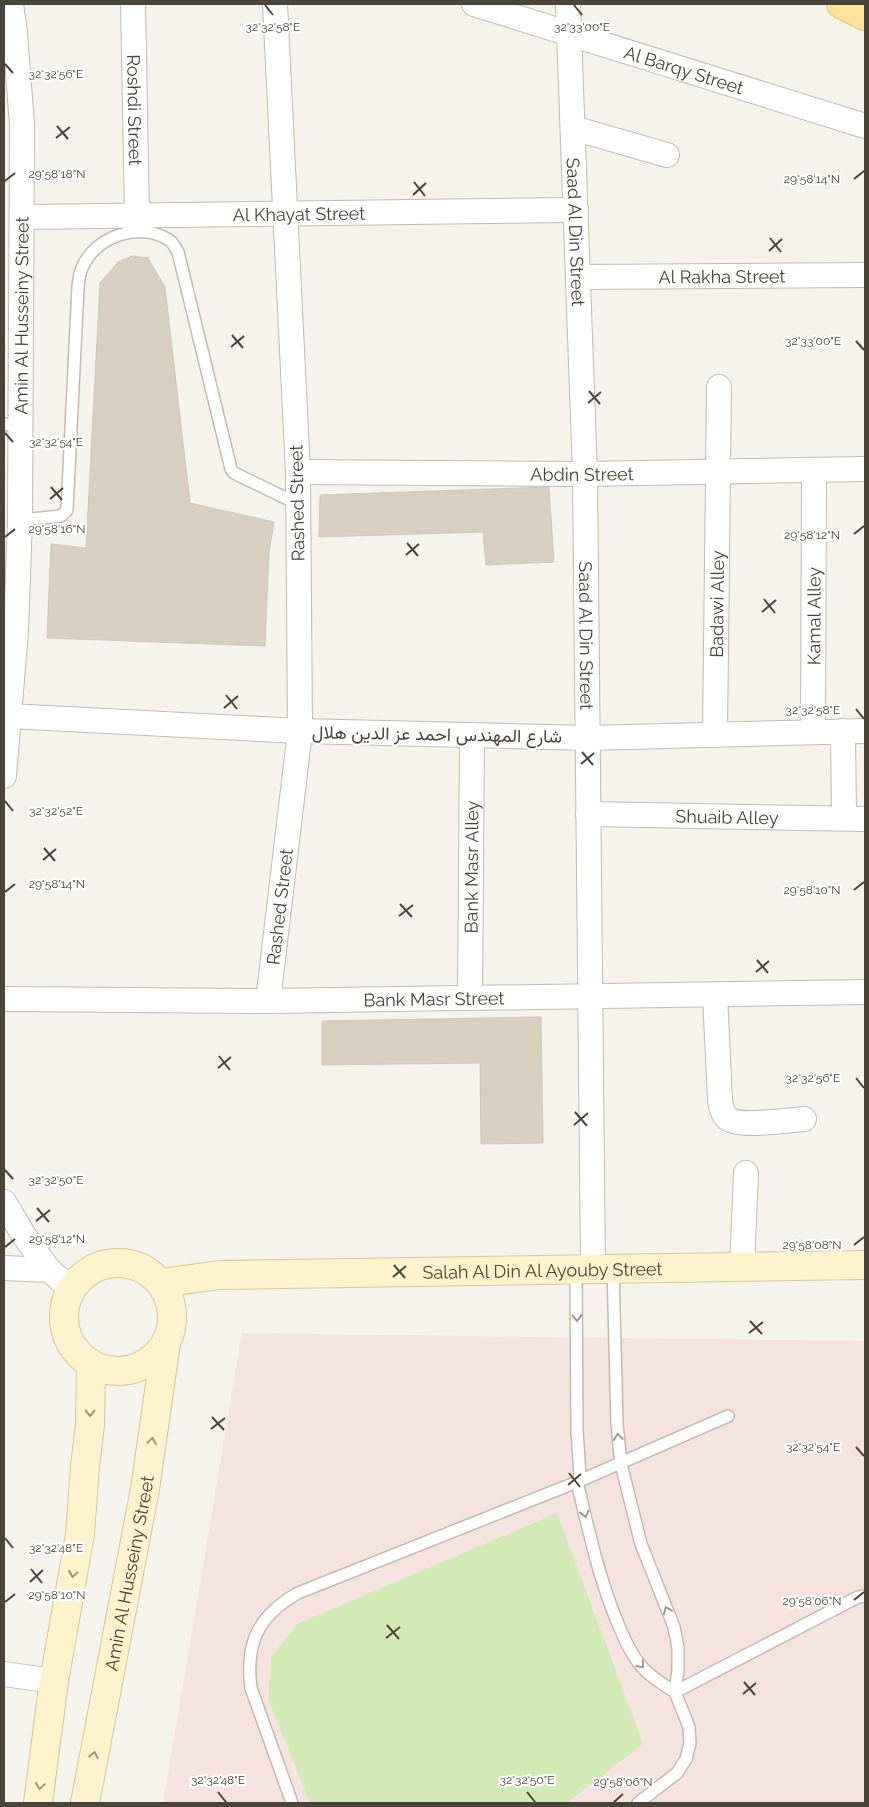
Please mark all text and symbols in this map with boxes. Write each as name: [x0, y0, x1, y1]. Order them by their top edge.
text: 32°32'58"E: [246, 20, 300, 34]
text: 32°33'00"E: [554, 20, 610, 34]
street label: Al Barqy Street: [622, 41, 746, 98]
street label: Roshdi Street: [123, 54, 147, 166]
text: 32°32'56"E: [29, 67, 83, 81]
street label: Saad Al Din Street: [563, 157, 589, 307]
text: 29°58'18"N: [29, 167, 85, 181]
text: 29°58'14"N: [784, 172, 840, 186]
street label: Al Khayat Street: [233, 202, 365, 225]
street label: Amin Al Husseiny Street: [10, 216, 32, 415]
street label: Al Rakha Street: [658, 265, 786, 287]
text: 32°33'00"E: [785, 334, 841, 348]
text: 32°32'54"E: [29, 435, 83, 449]
street label: Rashed Street: [285, 444, 309, 562]
street label: Abdin Street: [530, 463, 634, 485]
text: 29°58'16"N: [29, 522, 86, 536]
text: 29°58'12"N: [784, 528, 840, 542]
street label: Badawi Alley: [705, 550, 728, 658]
street label: Saad Al Din Street: [575, 561, 598, 710]
street label: Kamal Alley: [803, 567, 824, 665]
text: 32°32'58"E: [786, 703, 840, 717]
street label: شارع المهندس احمد عز الدين هلال: [312, 721, 562, 749]
street label: Bank Masr Alley: [460, 800, 482, 933]
text: 32°32'52"E: [29, 804, 83, 818]
street label: Shuaib Alley: [675, 805, 779, 828]
street label: Rashed Street: [262, 847, 296, 966]
text: 29°58'14"N: [29, 877, 85, 891]
text: 29°58'10"N: [783, 883, 841, 897]
street label: Bank Masr Street: [363, 987, 505, 1010]
text: 32°32'56"E: [786, 1071, 840, 1085]
text: 32°32'50"E: [29, 1173, 83, 1187]
text: 29°58'12"N: [29, 1232, 85, 1246]
text: 29°58'08"N: [782, 1238, 842, 1252]
street label: Salah Al Din Al Ayouby Street: [422, 1258, 663, 1282]
one-way arrow: [572, 1315, 582, 1323]
one-way arrow: [85, 1409, 95, 1417]
one-way arrow: [613, 1433, 624, 1441]
one-way arrow: [146, 1436, 157, 1444]
text: 32°32'54"E: [786, 1440, 840, 1454]
street label: Amin Al Husseiny Street: [100, 1474, 157, 1673]
one-way arrow: [579, 1510, 590, 1518]
text: 32°32'48"E: [29, 1541, 83, 1555]
one-way arrow: [68, 1570, 78, 1578]
text: 29°58'10"N: [28, 1588, 86, 1602]
text: 29°58'06"N: [782, 1594, 842, 1608]
one-way arrow: [662, 1606, 673, 1615]
one-way arrow: [635, 1659, 644, 1668]
one-way arrow: [89, 1751, 99, 1760]
text: 32°32'48"E: [191, 1773, 245, 1787]
text: 32°32'50"E: [500, 1773, 554, 1787]
text: 29°58'06"N: [593, 1775, 653, 1789]
one-way arrow: [35, 1783, 46, 1791]

